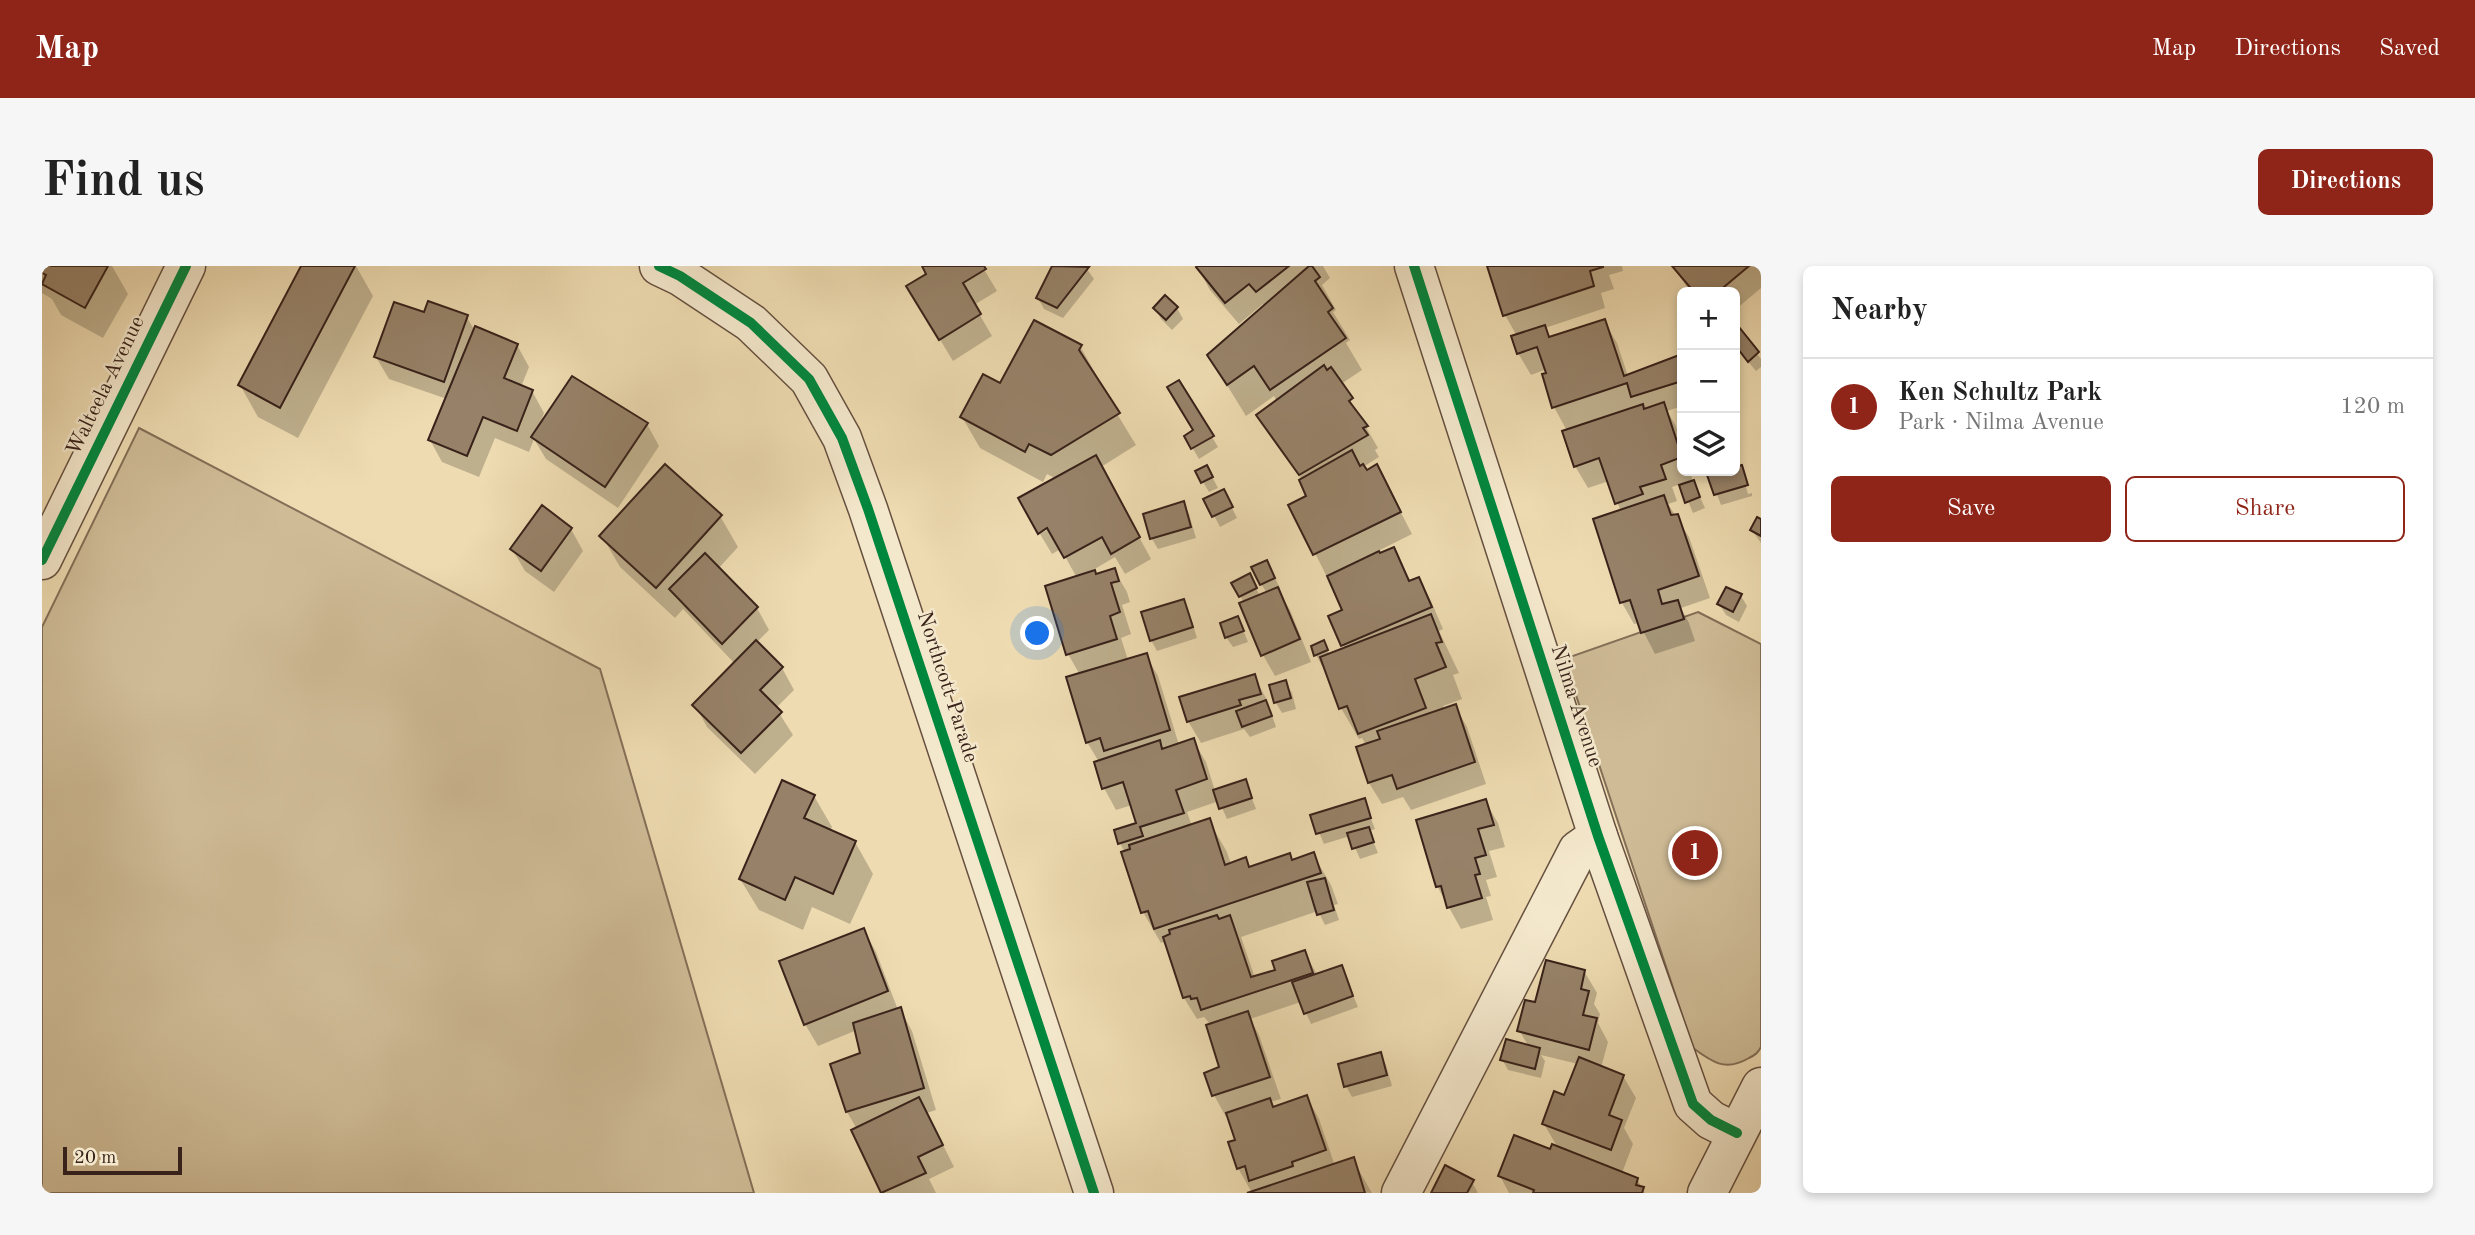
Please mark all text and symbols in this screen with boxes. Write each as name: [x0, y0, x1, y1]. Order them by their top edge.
text: Map: [35, 33, 99, 66]
text: Map: [2152, 37, 2196, 61]
text: Directions: [2234, 37, 2341, 61]
text: Saved: [2379, 37, 2440, 61]
button: Directions: [2258, 149, 2433, 215]
text: Find us: [42, 158, 205, 207]
map controls: [1677, 287, 1740, 476]
button: +: [1677, 287, 1740, 350]
text: Nearby: [1831, 296, 1928, 326]
street label: Walteela Avenue: [63, 313, 149, 459]
button: −: [1677, 350, 1740, 413]
text: Ken Schultz Park: [1898, 380, 2102, 406]
text: 1: [1847, 395, 1861, 418]
text: 120 m: [2340, 395, 2405, 418]
text: Park · Nilma Avenue: [1898, 411, 2104, 434]
button: layers: [1677, 413, 1740, 476]
button: Save: [1831, 476, 2111, 542]
button: Share: [2125, 476, 2405, 542]
street label: Northcott Parade: [913, 609, 981, 765]
your location: [1020, 616, 1054, 650]
street label: Nilma Avenue: [1546, 642, 1606, 770]
pin: 1: [1672, 827, 1718, 879]
scale bar: [63, 1144, 182, 1176]
text: 20 m: [74, 1149, 116, 1168]

